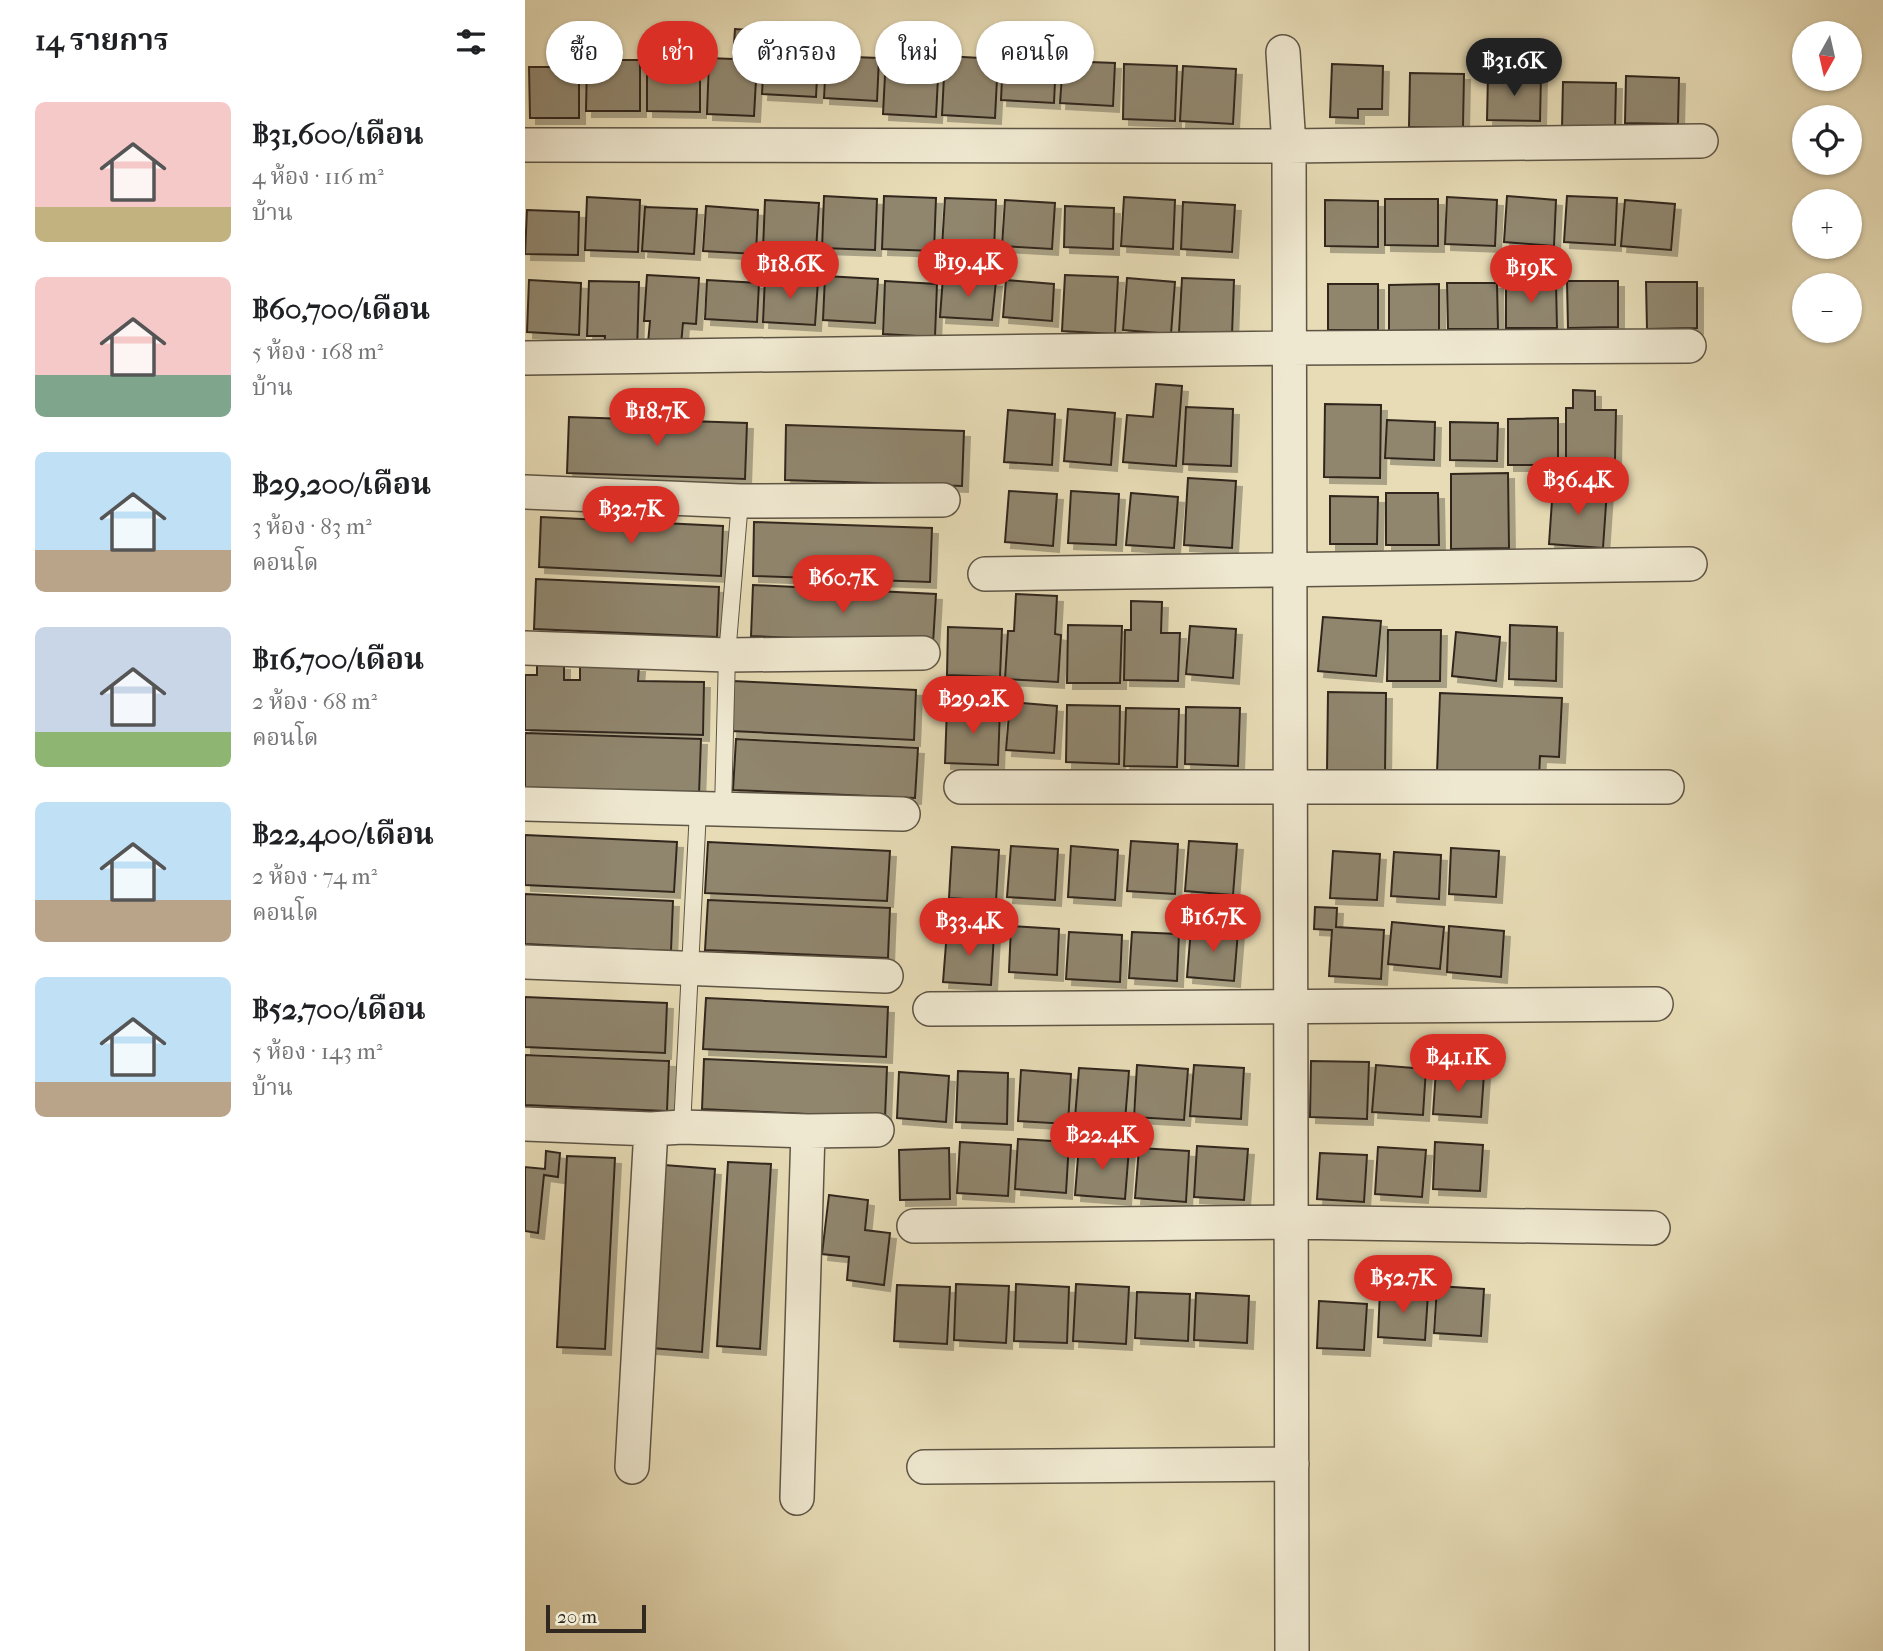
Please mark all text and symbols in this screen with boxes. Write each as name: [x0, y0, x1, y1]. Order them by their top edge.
chip: ซื้อ: [546, 21, 623, 84]
chip: เช่า: [637, 21, 718, 84]
chip: ตัวกรอง: [732, 21, 861, 84]
chip: ใหม่: [875, 21, 962, 84]
chip: คอนโด: [976, 21, 1094, 84]
north arrow: [1792, 21, 1862, 91]
map controls: [1792, 21, 1862, 343]
text: 14 รายการ: [35, 23, 169, 58]
icon: filters: [452, 23, 490, 61]
pin: ฿31.6K: [1457, 38, 1571, 98]
text: ฿31.6K: [1482, 47, 1546, 74]
button: locate: [1792, 105, 1862, 175]
text: ฿31,600/เดือน: [252, 117, 424, 152]
icon: home: [91, 130, 175, 214]
text: 4 ห้อง · 116 m²: [252, 163, 384, 190]
button: +: [1792, 189, 1862, 259]
text: บ้าน: [252, 199, 293, 226]
pin: ฿19.4K: [911, 240, 1025, 299]
pin: ฿18.6K: [733, 242, 847, 301]
pin: ฿19K: [1490, 246, 1572, 305]
text: ฿19.4K: [934, 248, 1002, 275]
text: ฿18.6K: [757, 250, 823, 277]
text: ฿19K: [1506, 254, 1556, 281]
button: −: [1792, 273, 1862, 343]
text: ฿60,700/เดือน: [252, 292, 430, 327]
icon: home: [91, 305, 175, 389]
text: 5 ห้อง · 168 m²: [252, 338, 383, 365]
text: บ้าน: [252, 374, 293, 401]
pin: ฿18.7K: [600, 388, 714, 448]
text: ฿18.7K: [625, 397, 689, 424]
pin: ฿36.4K: [1521, 458, 1635, 517]
text: ฿36.4K: [1543, 466, 1613, 493]
text: ฿29,200/เดือน: [252, 467, 431, 502]
icon: home: [91, 480, 175, 564]
pin: ฿32.7K: [574, 486, 688, 546]
text: ฿32.7K: [598, 495, 664, 522]
text: 3 ห้อง · 83 m²: [252, 513, 372, 540]
text: คอนโด: [252, 549, 319, 576]
pin: ฿60.7K: [786, 556, 900, 615]
text: ฿60.7K: [809, 564, 877, 591]
text: ฿16,700/เดือน: [252, 642, 424, 677]
icon: home: [91, 655, 175, 739]
pin: ฿29.2K: [916, 676, 1030, 736]
text: ฿29.2K: [938, 685, 1008, 712]
text: 2 ห้อง · 68 m²: [252, 688, 377, 715]
text: คอนโด: [252, 724, 319, 751]
text: ฿22,400/เดือน: [252, 817, 434, 852]
icon: home: [91, 830, 175, 914]
text: 2 ห้อง · 74 m²: [252, 863, 377, 890]
pin: ฿16.7K: [1156, 894, 1270, 954]
pin: ฿33.4K: [912, 898, 1026, 958]
text: คอนโด: [252, 899, 319, 926]
text: ฿16.7K: [1181, 903, 1245, 930]
text: ฿33.4K: [935, 907, 1003, 934]
text: ฿52,700/เดือน: [252, 992, 426, 1027]
icon: home: [91, 1005, 175, 1089]
pin: ฿41.1K: [1401, 1034, 1515, 1094]
text: 5 ห้อง · 143 m²: [252, 1038, 382, 1065]
text: ฿41.1K: [1426, 1043, 1490, 1070]
text: บ้าน: [252, 1074, 293, 1101]
pin: ฿22.4K: [1045, 1112, 1159, 1172]
text: ฿22.4K: [1066, 1121, 1138, 1148]
pin: ฿52.7K: [1346, 1256, 1460, 1315]
text: ฿52.7K: [1370, 1264, 1436, 1291]
scale bar: [546, 1602, 646, 1634]
text: 20 m: [557, 1606, 597, 1628]

